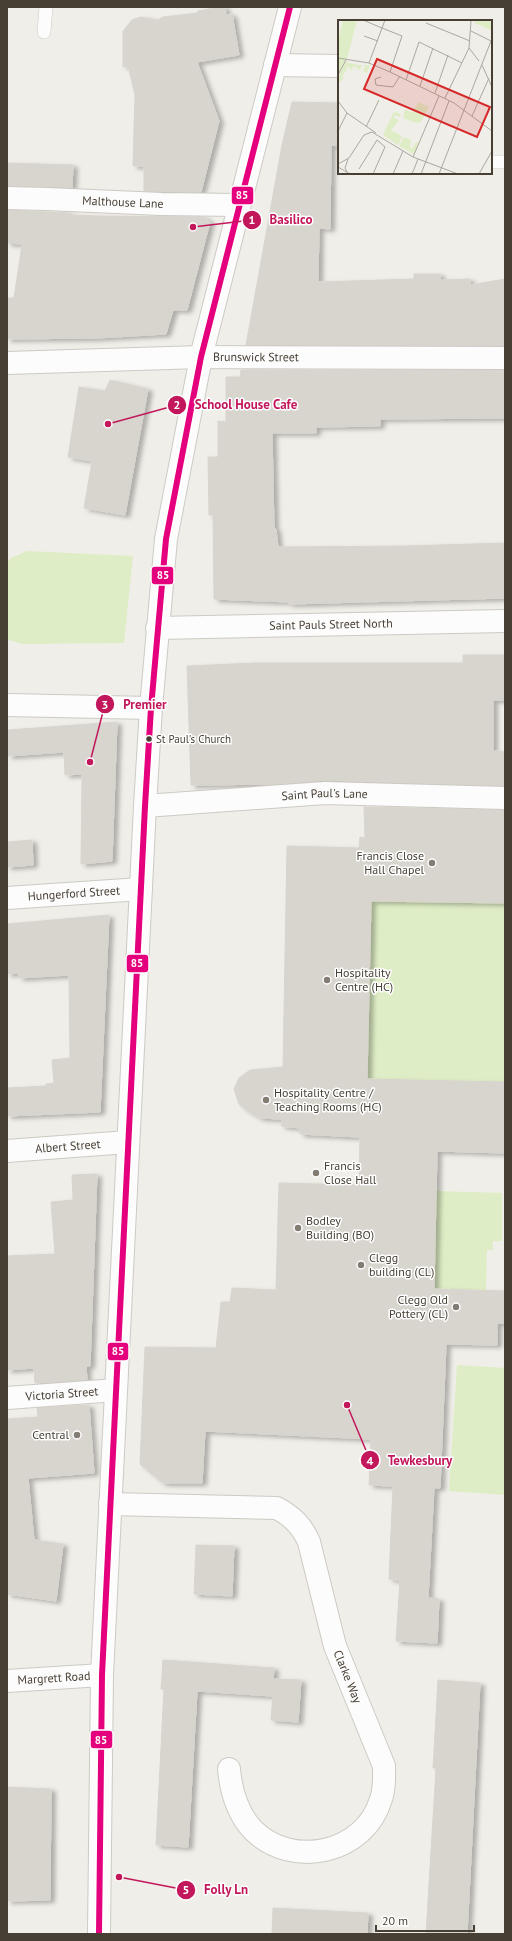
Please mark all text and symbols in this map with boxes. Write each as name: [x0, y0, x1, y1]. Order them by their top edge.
inset map: [338, 20, 492, 174]
line badge: 85: [231, 186, 254, 205]
text: 85: [236, 188, 248, 202]
street label: Malthouse Lane: [82, 193, 164, 211]
callout: Basilico: [242, 207, 321, 232]
text: Basilico: [270, 211, 312, 228]
text: 1: [249, 212, 255, 227]
street label: Brunswick Street: [213, 349, 299, 364]
callout: School House Cafe: [167, 392, 305, 417]
text: School House Cafe: [195, 396, 298, 413]
text: 2: [174, 397, 180, 412]
line badge: 85: [151, 566, 174, 585]
text: 85: [157, 568, 169, 582]
street label: Saint Pauls Street North: [269, 615, 393, 633]
callout: Premier: [95, 692, 174, 717]
text: Premier: [123, 696, 167, 713]
text: 3: [102, 697, 108, 712]
place label: St Paul's Church: [156, 732, 231, 746]
marker: St Paul's Church: [144, 734, 154, 744]
street label: Saint Paul's Lane: [281, 785, 368, 803]
place label: Francis Close Hall Chapel: [356, 848, 424, 877]
marker: Francis Close Hall Chapel: [427, 858, 437, 868]
street label: Hungerford Street: [27, 882, 120, 904]
line badge: 85: [126, 954, 149, 973]
text: 85: [131, 956, 143, 970]
place label: Hospitality Centre (HC): [335, 965, 393, 994]
marker: Hospitality Centre (HC): [322, 975, 332, 985]
place label: Hospitality Centre / Teaching Rooms (HC): [274, 1085, 382, 1114]
marker: Hospitality Centre / Teaching Rooms (HC): [261, 1095, 271, 1105]
street label: Albert Street: [35, 1136, 101, 1156]
place label: Francis Close Hall: [324, 1158, 377, 1187]
marker: Francis Close Hall: [311, 1168, 321, 1178]
place label: Bodley Building (BO): [306, 1213, 374, 1242]
marker: Bodley Building (BO): [293, 1223, 303, 1233]
place label: Clegg building (CL): [369, 1250, 434, 1279]
marker: Clegg building (CL): [356, 1260, 366, 1270]
place label: Clegg Old Pottery (CL): [389, 1292, 448, 1321]
marker: Clegg Old Pottery (CL): [451, 1302, 461, 1312]
line badge: 85: [107, 1342, 129, 1361]
text: 85: [112, 1344, 124, 1358]
street label: Victoria Street: [24, 1383, 99, 1404]
place label: Central: [32, 1427, 69, 1442]
marker: Central: [72, 1430, 82, 1440]
callout: Tewkesbury: [360, 1448, 460, 1473]
text: Tewkesbury: [388, 1452, 453, 1469]
text: 4: [367, 1453, 374, 1468]
street label: Clarke Way: [330, 1648, 366, 1706]
street label: Margrett Road: [17, 1668, 91, 1687]
line badge: 85: [90, 1730, 113, 1749]
text: 85: [95, 1733, 107, 1747]
callout: Folly Ln: [176, 1877, 257, 1902]
text: Folly Ln: [204, 1881, 248, 1898]
text: 5: [183, 1882, 189, 1897]
scale bar: [376, 1907, 474, 1933]
text: 20 m: [382, 1913, 408, 1928]

